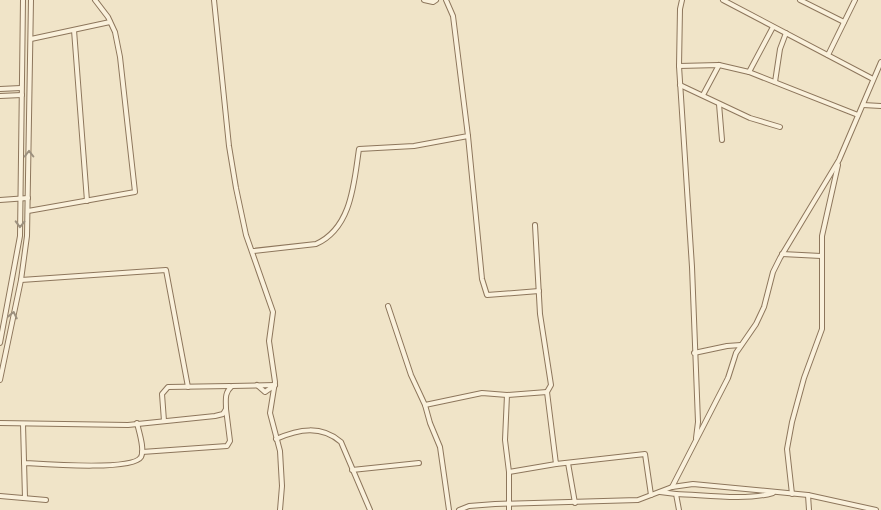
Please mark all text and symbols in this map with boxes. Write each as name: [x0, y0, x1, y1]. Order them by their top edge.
one-way arrow: [24, 150, 34, 158]
one-way arrow: [15, 220, 25, 228]
one-way arrow: [8, 311, 18, 320]

